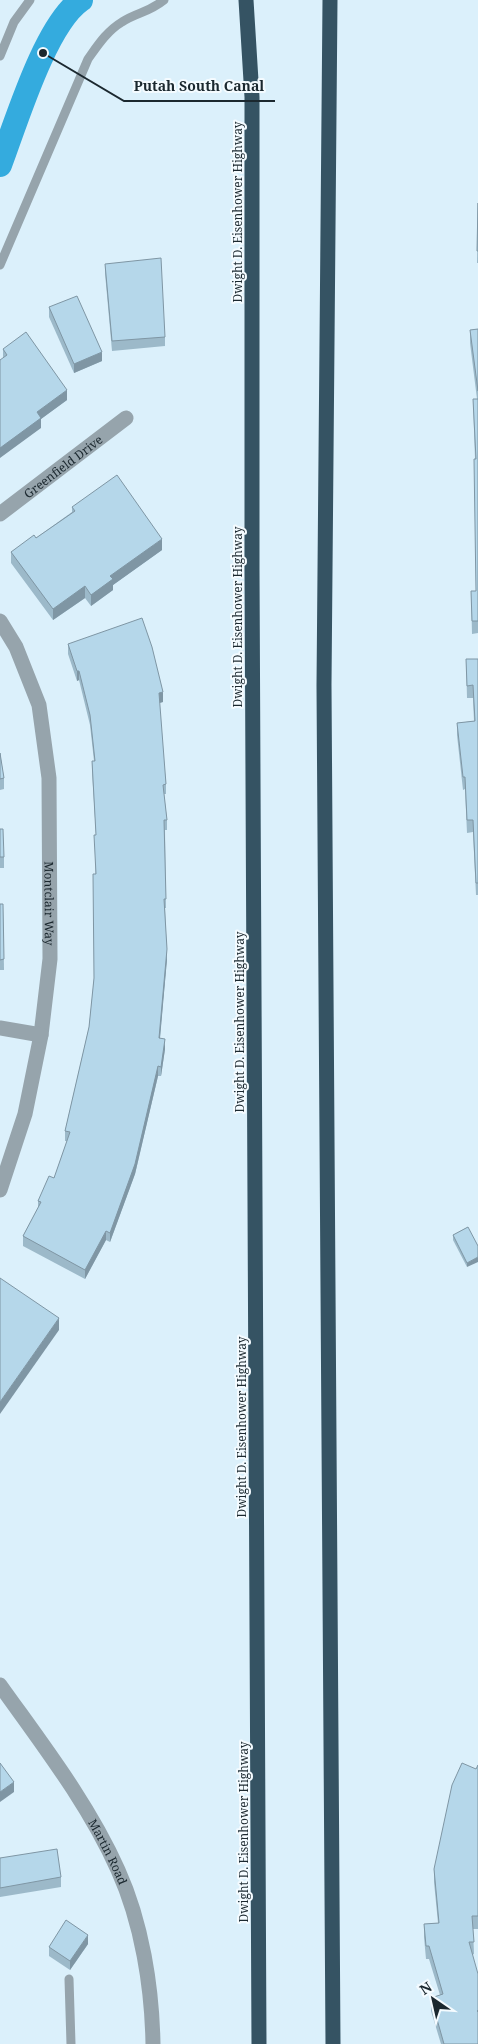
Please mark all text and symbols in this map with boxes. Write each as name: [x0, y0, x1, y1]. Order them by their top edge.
callout: Putah South Canal: [124, 72, 275, 101]
text: Putah South Canal: [134, 76, 264, 95]
street label: Dwight D. Eisenhower Highway: [229, 121, 246, 302]
street label: Greenfield Drive: [20, 431, 106, 502]
street label: Dwight D. Eisenhower Highway: [229, 526, 246, 707]
street label: Montclair Way: [41, 861, 58, 946]
street label: Dwight D. Eisenhower Highway: [231, 931, 248, 1112]
street label: Dwight D. Eisenhower Highway: [233, 1336, 250, 1517]
street label: Dwight D. Eisenhower Highway: [235, 1741, 252, 1922]
street label: Martin Road: [85, 1816, 132, 1888]
north arrow: [408, 1974, 458, 2024]
text: N: [416, 1977, 435, 1999]

